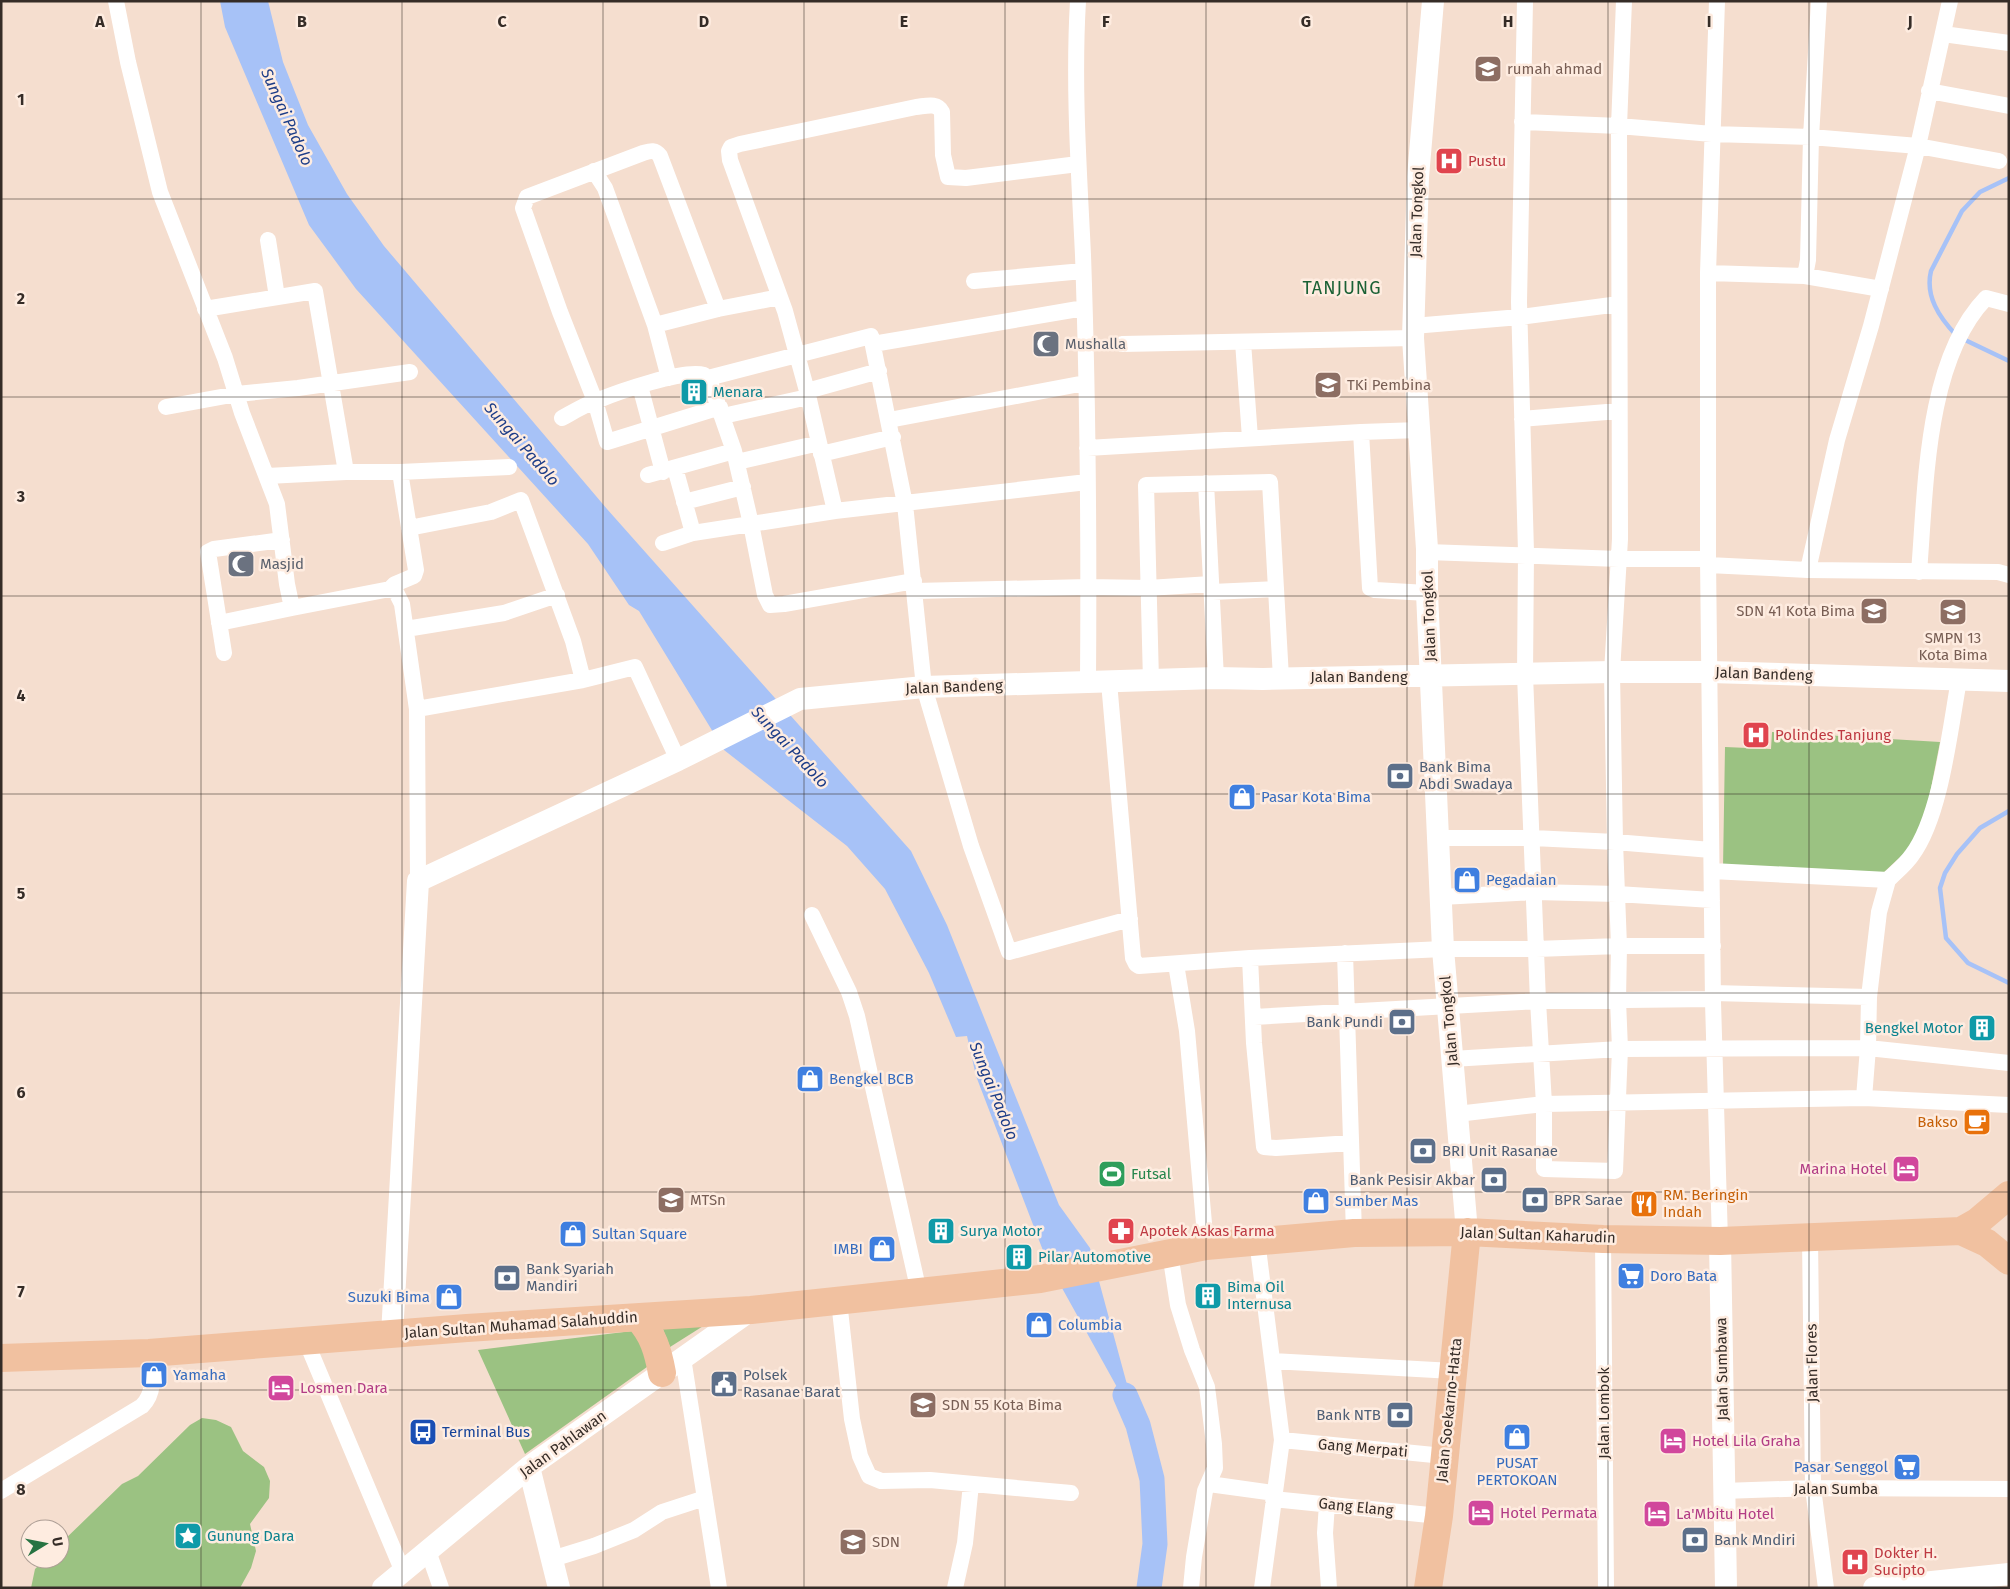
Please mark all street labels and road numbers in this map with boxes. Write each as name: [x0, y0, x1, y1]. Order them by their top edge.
street label: Jalan Tongkol: [1406, 166, 1428, 258]
street label: Jalan Tongkol: [1418, 570, 1440, 662]
street label: Jalan Bandeng: [1715, 663, 1813, 685]
street label: Jalan Bandeng: [1310, 668, 1408, 686]
street label: Jalan Bandeng: [905, 676, 1003, 698]
street label: Jalan Tongkol: [1436, 974, 1462, 1067]
street label: Jalan Sultan Kaharudin: [1460, 1223, 1616, 1247]
street label: Jalan Sultan Muhamad Salahuddin: [404, 1308, 638, 1342]
street label: Jalan Sumbawa: [1712, 1317, 1732, 1421]
street label: Jalan Flores: [1802, 1324, 1822, 1402]
street label: Jalan Soekarno-Hatta: [1432, 1337, 1466, 1483]
street label: Jalan Lombok: [1595, 1367, 1613, 1459]
street label: Jalan Pahlawan: [516, 1407, 610, 1481]
street label: Gang Merpati: [1317, 1435, 1409, 1461]
street label: Jalan Sumba: [1794, 1480, 1878, 1498]
street label: Gang Elang: [1318, 1494, 1395, 1520]

